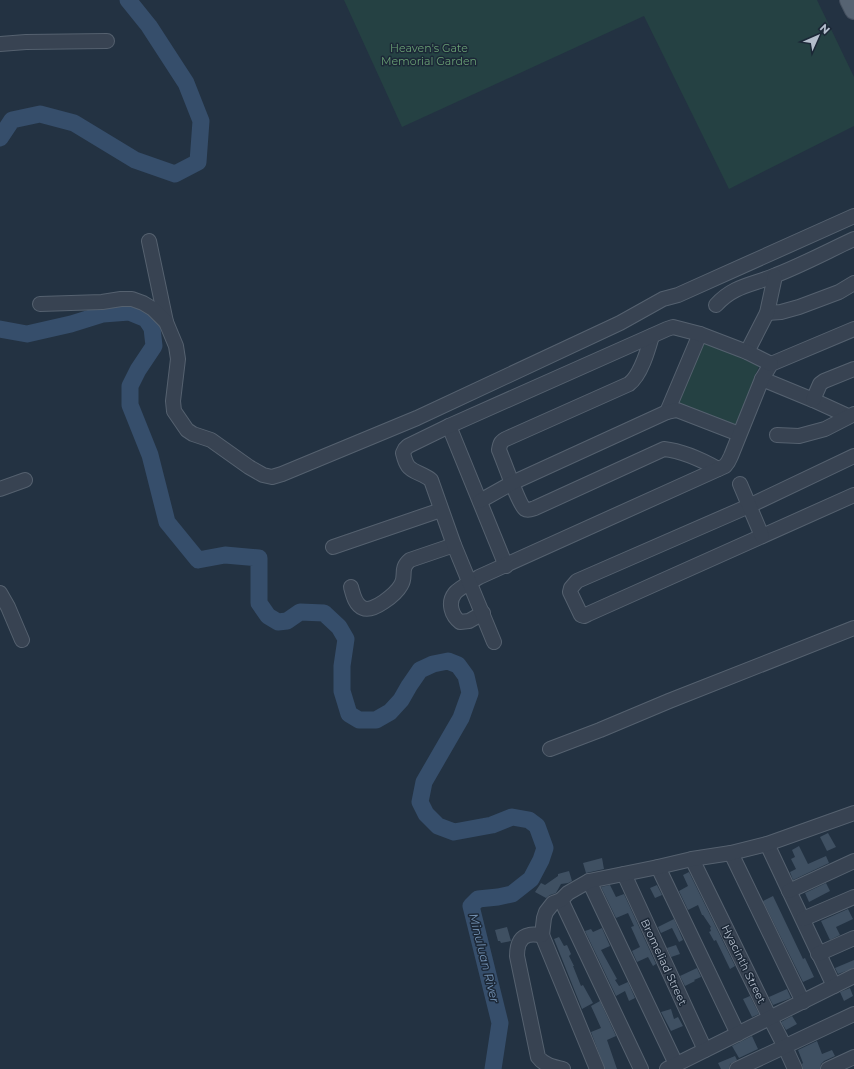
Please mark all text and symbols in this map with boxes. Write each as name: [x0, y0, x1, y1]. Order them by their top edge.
north arrow: [798, 16, 838, 56]
text: N: [817, 21, 833, 37]
park label: Heaven's Gate Memorial Garden: [381, 41, 477, 68]
water label: Minuluan River: [466, 912, 503, 1004]
street label: Bromeliad Street: [638, 917, 690, 1008]
street label: Hyacinth Street: [719, 922, 769, 1006]

